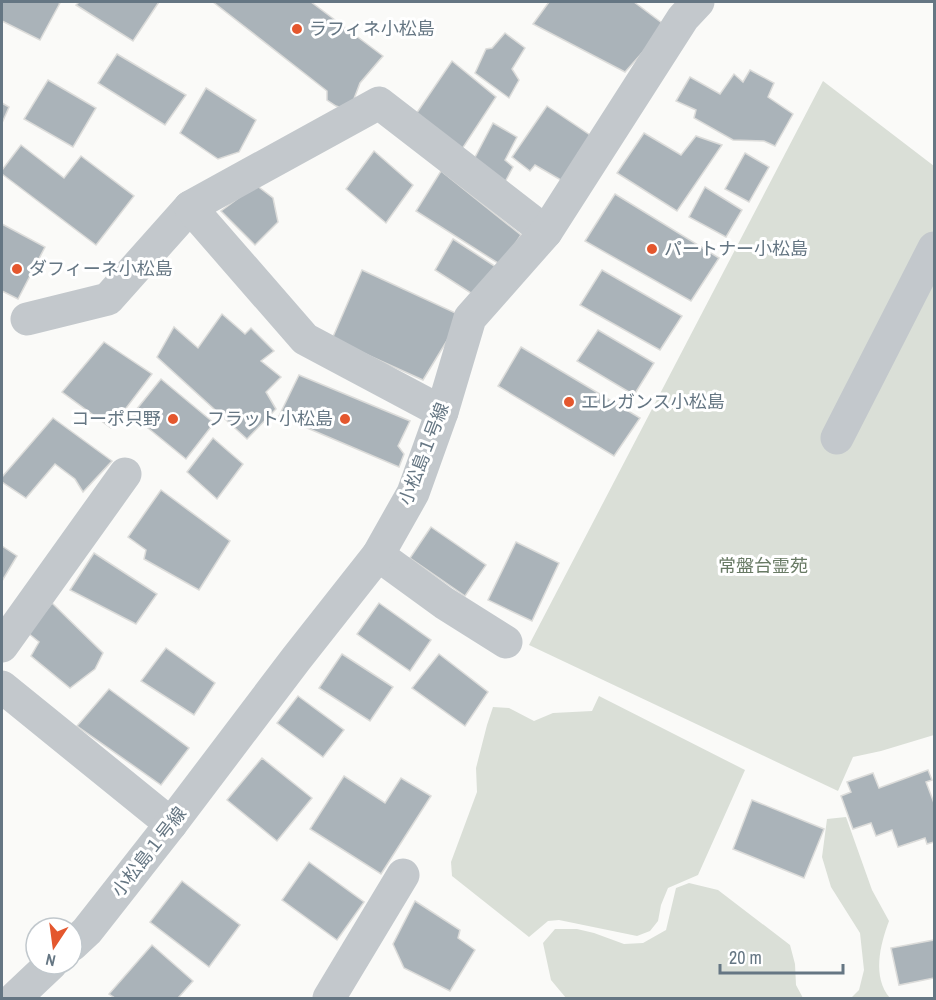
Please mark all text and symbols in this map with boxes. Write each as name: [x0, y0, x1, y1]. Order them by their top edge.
place label: ラフィネ小松島: [309, 16, 435, 41]
marker: ラフィネ小松島: [290, 22, 304, 36]
place label: パートナー小松島: [664, 236, 808, 261]
marker: パートナー小松島: [645, 242, 659, 256]
place label: ダフィーネ小松島: [29, 256, 173, 281]
marker: ダフィーネ小松島: [10, 262, 24, 276]
place label: エレガンス小松島: [581, 389, 725, 414]
marker: エレガンス小松島: [562, 395, 576, 409]
street label: 小松島１号線: [393, 399, 455, 509]
place label: コーポ只野: [71, 406, 161, 431]
place label: フラット小松島: [207, 406, 333, 431]
marker: コーポ只野: [166, 412, 180, 426]
marker: フラット小松島: [338, 412, 352, 426]
park label: 常盤台霊苑: [718, 553, 808, 578]
street label: 小松島１号線: [106, 801, 192, 902]
north arrow: [24, 916, 84, 976]
scale bar: [720, 937, 843, 975]
text: 20 m: [729, 945, 762, 970]
text: N: [44, 949, 58, 972]

